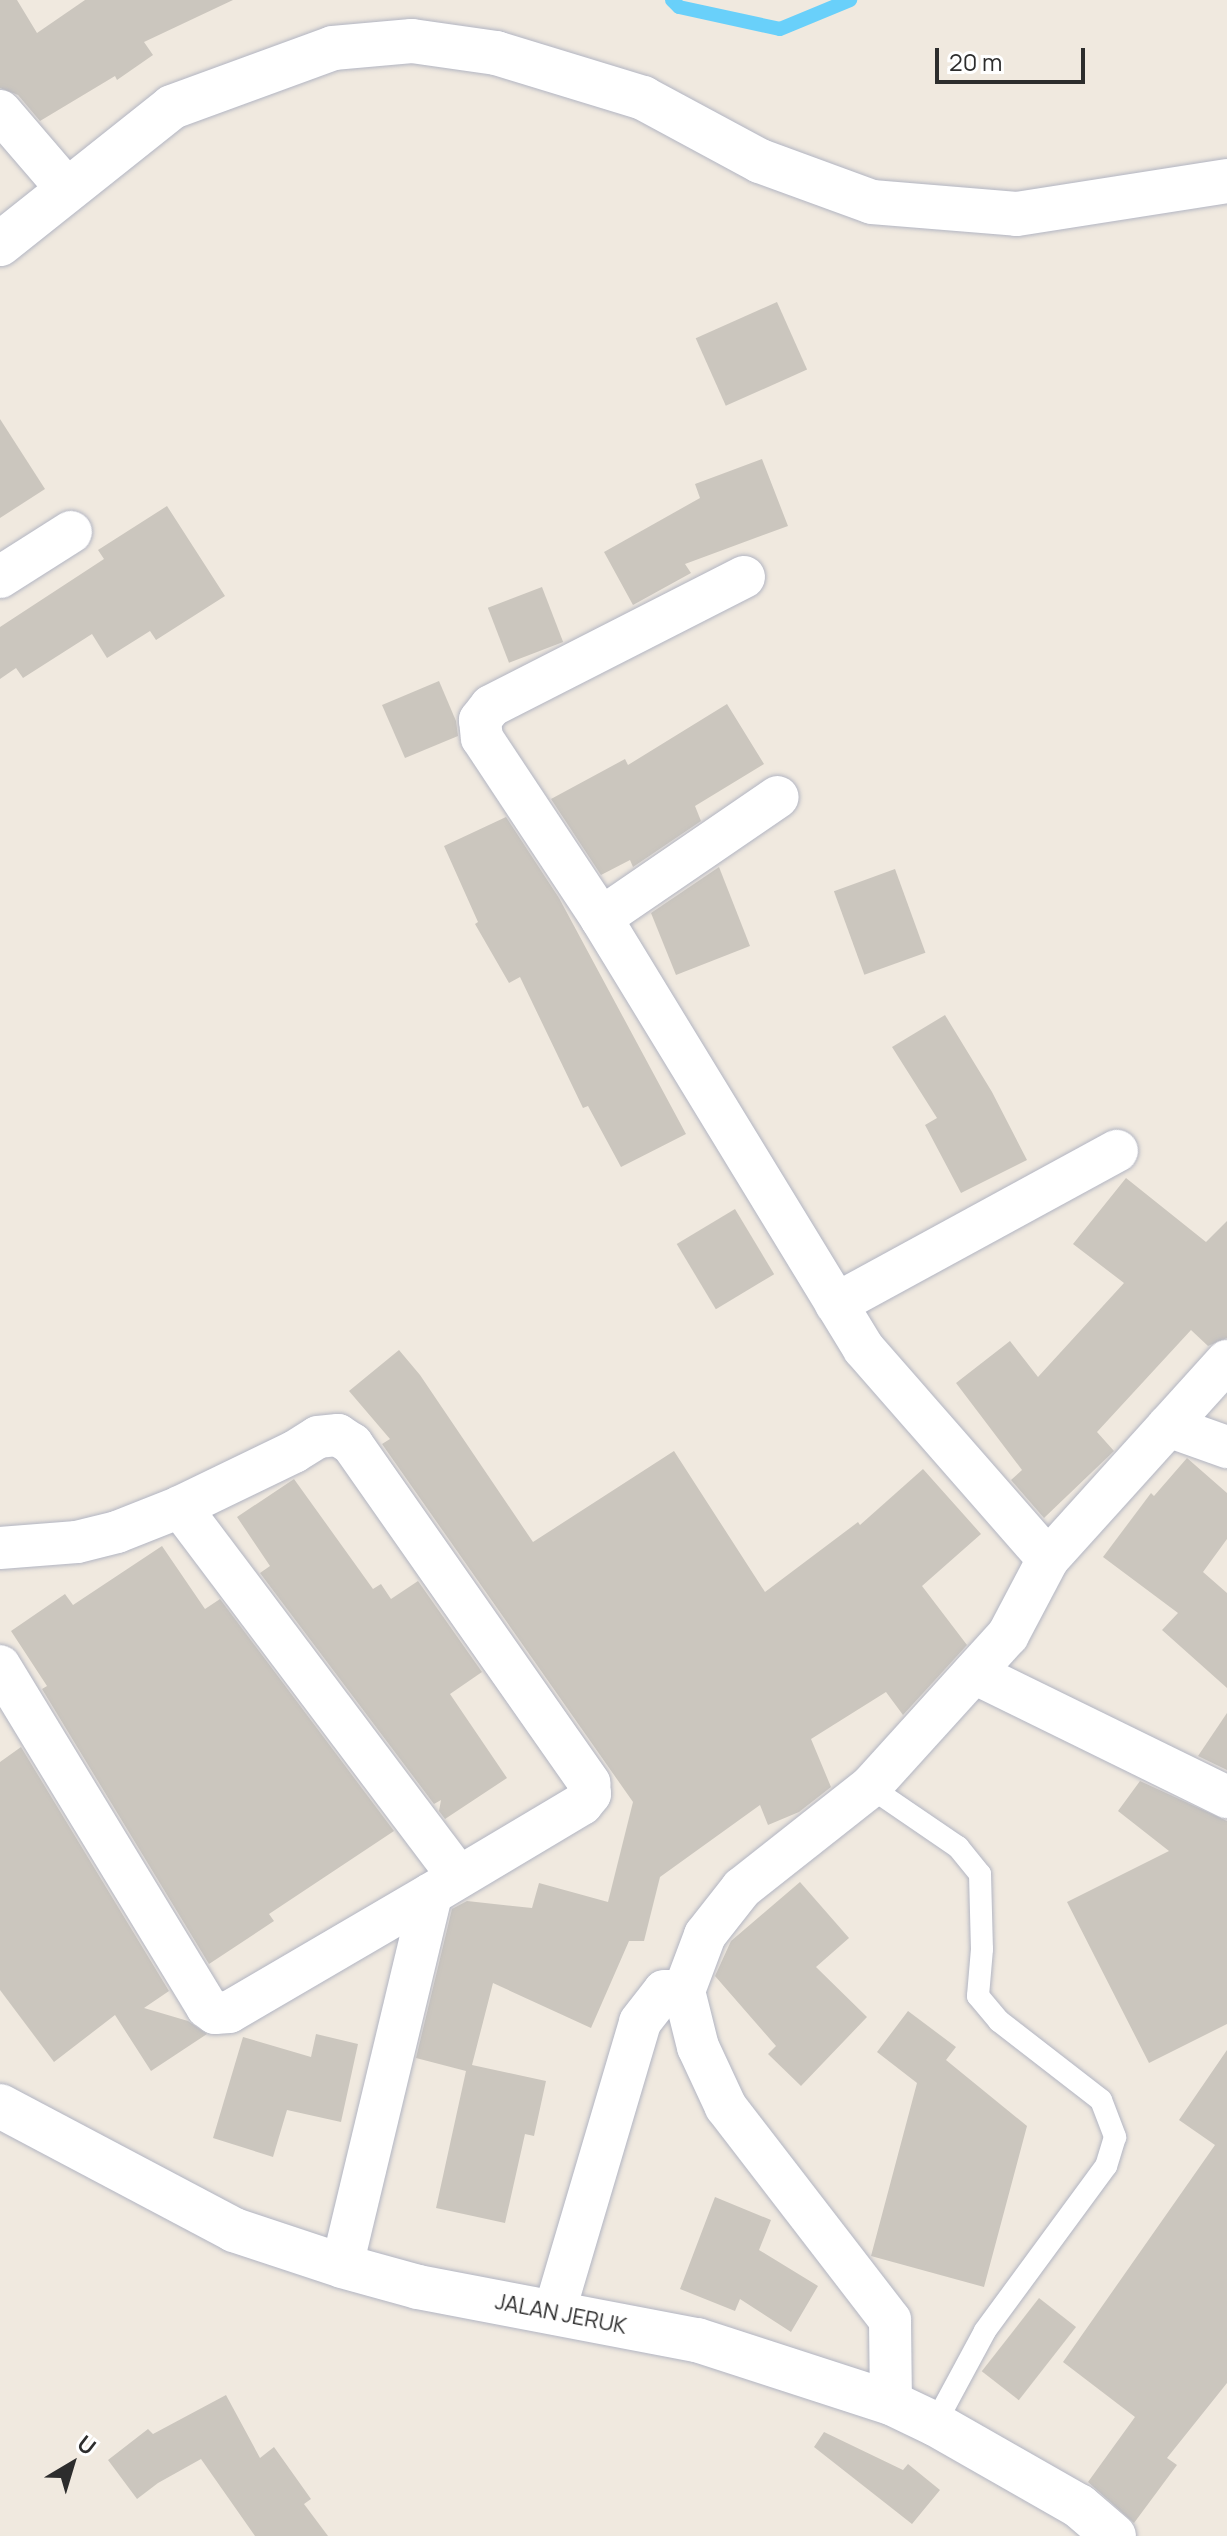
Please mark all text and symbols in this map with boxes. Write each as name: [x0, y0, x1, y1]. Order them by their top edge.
scale bar: [939, 32, 1089, 82]
text: 20 m: [949, 45, 1002, 78]
street label: JALAN JERUK: [493, 2288, 629, 2340]
north arrow: [32, 2424, 112, 2504]
text: U: [71, 2428, 102, 2462]

